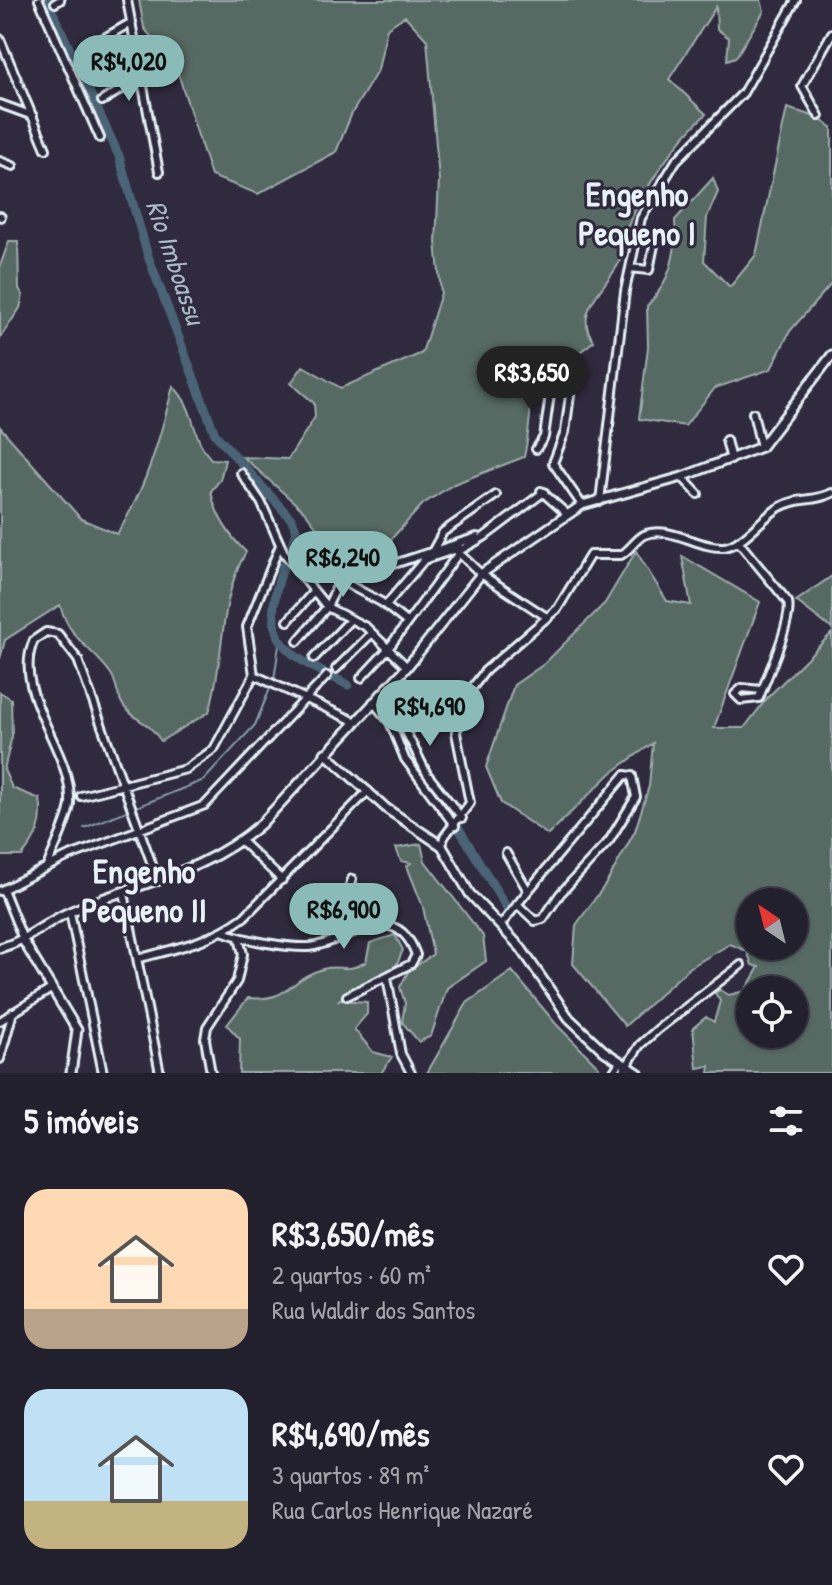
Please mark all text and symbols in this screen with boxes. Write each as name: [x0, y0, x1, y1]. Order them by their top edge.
pin: R$4,020: [55, 35, 203, 103]
text: R$4,020: [91, 43, 167, 78]
district label: Engenho Pequeno I: [578, 171, 696, 257]
water label: Rio Imboassu: [137, 195, 216, 332]
pin: R$3,650: [458, 346, 606, 414]
text: R$3,650: [495, 354, 569, 389]
pin: R$6,240: [269, 531, 417, 599]
text: R$6,240: [306, 539, 380, 574]
pin: R$4,690: [356, 680, 504, 748]
text: R$4,690: [394, 688, 466, 723]
district label: Engenho Pequeno II: [81, 848, 207, 934]
pin: R$6,900: [270, 883, 418, 951]
north arrow: [736, 888, 808, 960]
map controls: [736, 888, 808, 1048]
text: R$6,900: [307, 891, 381, 926]
button: locate: [736, 976, 808, 1048]
text: 5 imóveis: [24, 1098, 138, 1144]
icon: filters: [764, 1099, 808, 1143]
text: R$3,650/mês: [272, 1211, 434, 1257]
icon: home: [88, 1221, 184, 1317]
icon: heart: [764, 1247, 808, 1291]
text: 2 quartos · 60 m²: [272, 1257, 431, 1292]
text: Rua Waldir dos Santos: [272, 1292, 475, 1327]
text: R$4,690/mês: [272, 1411, 430, 1457]
icon: home: [88, 1421, 184, 1517]
icon: heart: [764, 1447, 808, 1491]
text: 3 quartos · 89 m²: [272, 1457, 429, 1492]
text: Rua Carlos Henrique Nazaré: [272, 1492, 533, 1527]

